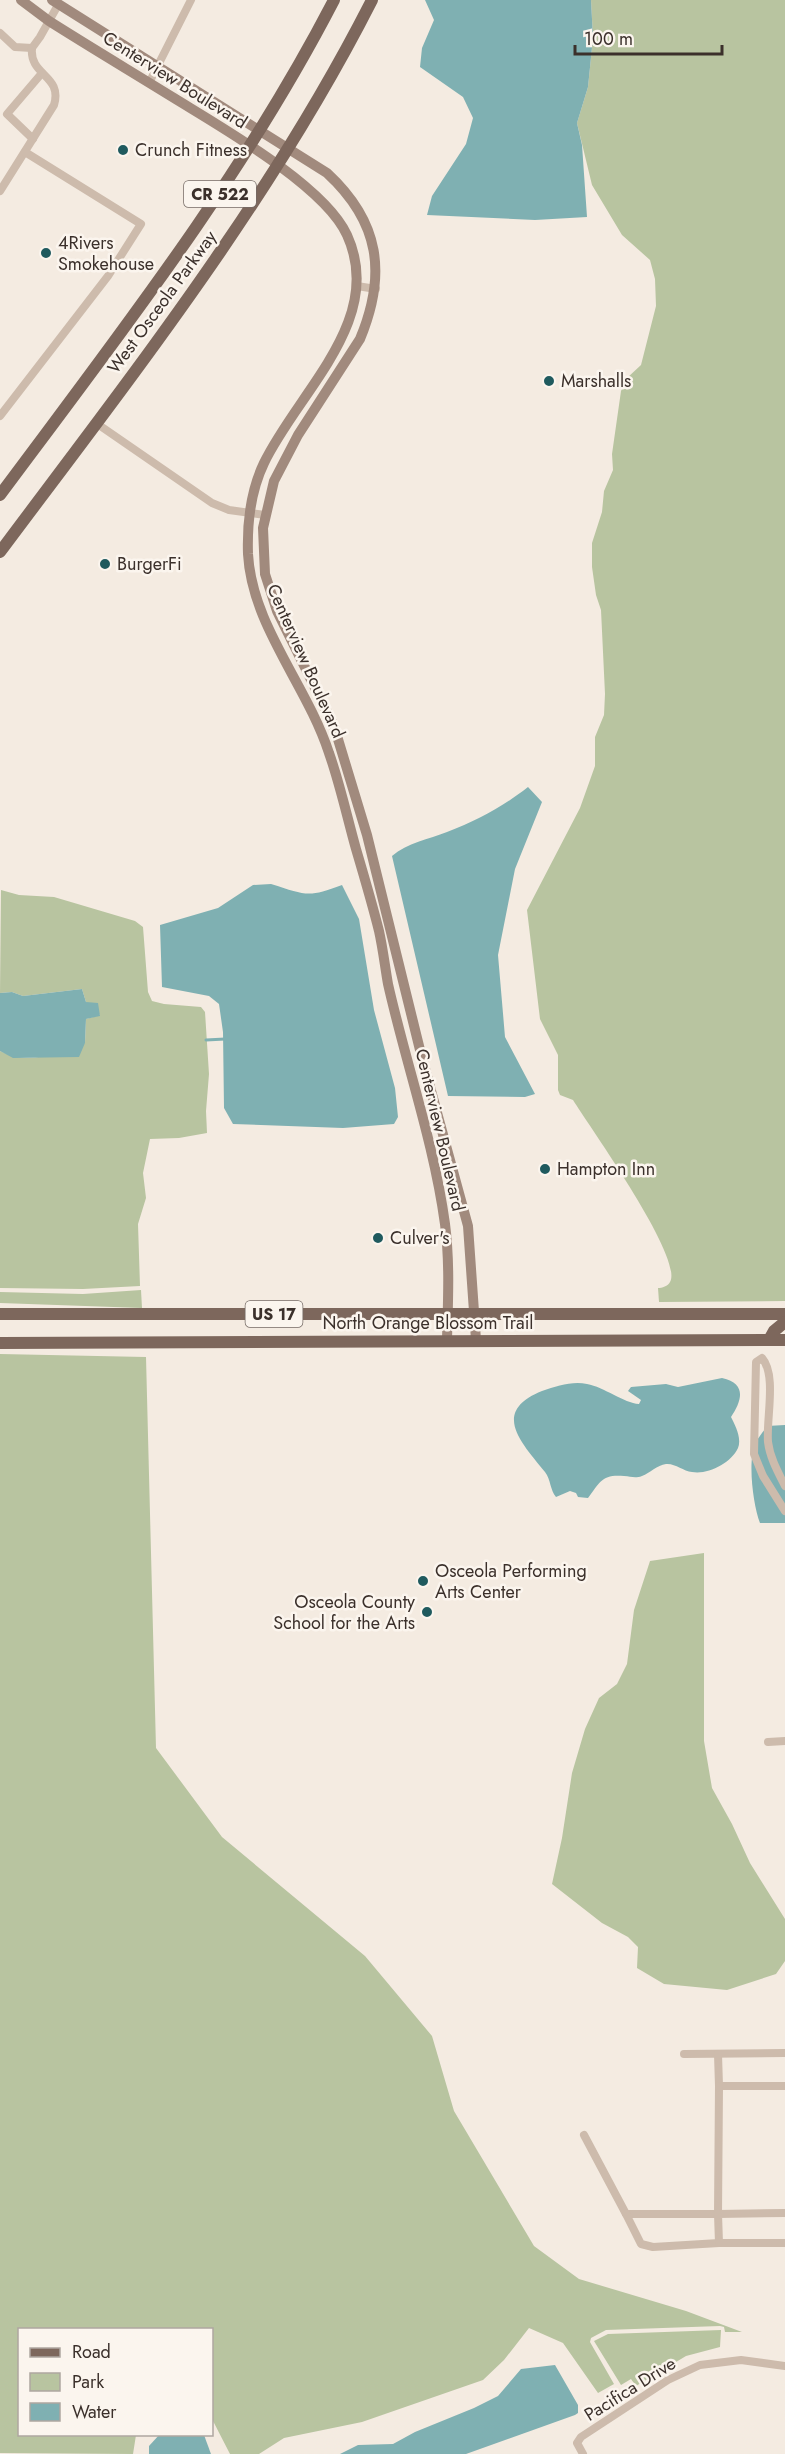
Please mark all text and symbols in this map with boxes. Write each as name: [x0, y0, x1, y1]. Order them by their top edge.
scale bar: [575, 18, 722, 56]
street label: Centerview Boulevard: [98, 25, 252, 135]
text: 100 m: [584, 26, 633, 52]
place label: Crunch Fitness: [135, 137, 247, 163]
marker: Crunch Fitness: [116, 143, 130, 157]
road number: CR 522: [184, 181, 256, 207]
street label: West Osceola Parkway: [101, 225, 223, 379]
place label: 4Rivers Smokehouse: [58, 230, 154, 277]
marker: 4Rivers Smokehouse: [39, 246, 53, 260]
place label: Marshalls: [561, 368, 631, 394]
marker: Marshalls: [542, 374, 556, 388]
place label: BurgerFi: [117, 551, 182, 577]
marker: BurgerFi: [98, 557, 112, 571]
street label: Centerview Boulevard: [260, 580, 352, 742]
street label: Centerview Boulevard: [409, 1046, 471, 1214]
place label: Hampton Inn: [557, 1156, 655, 1182]
marker: Hampton Inn: [538, 1162, 552, 1176]
place label: Culver's: [390, 1225, 450, 1251]
marker: Culver's: [371, 1231, 385, 1245]
road number: US 17: [246, 1301, 302, 1327]
street label: North Orange Blossom Trail: [323, 1310, 533, 1336]
place label: Osceola Performing Arts Center: [435, 1558, 587, 1605]
marker: Osceola Performing Arts Center: [416, 1574, 430, 1588]
place label: Osceola County School for the Arts: [273, 1589, 415, 1636]
marker: Osceola County School for the Arts: [420, 1605, 434, 1619]
legend: [18, 2328, 213, 2436]
text: Road: [72, 2339, 111, 2365]
street label: Pacifica Drive: [579, 2350, 681, 2428]
text: Park: [72, 2369, 104, 2395]
text: Water: [72, 2399, 117, 2425]

